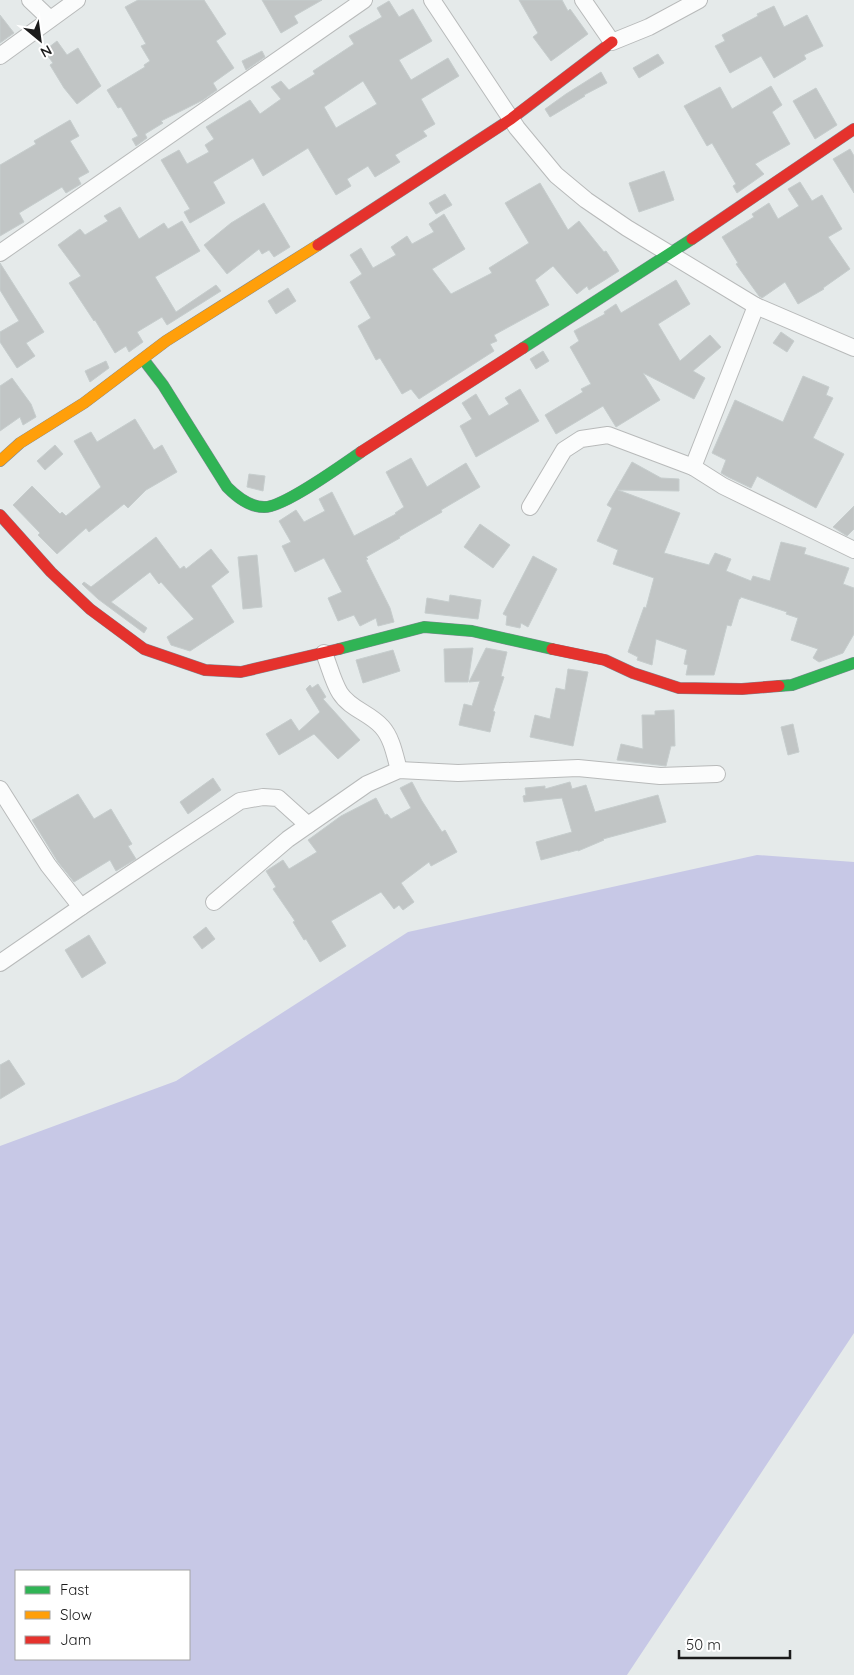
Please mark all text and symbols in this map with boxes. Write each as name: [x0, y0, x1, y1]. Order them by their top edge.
north arrow: [15, 15, 65, 65]
text: N: [37, 41, 55, 62]
legend: [15, 1570, 190, 1660]
text: Fast: [60, 1580, 89, 1599]
text: Slow: [60, 1605, 92, 1624]
scale bar: [679, 1628, 790, 1660]
text: Jam: [60, 1630, 91, 1649]
text: 50 m: [686, 1635, 721, 1654]

